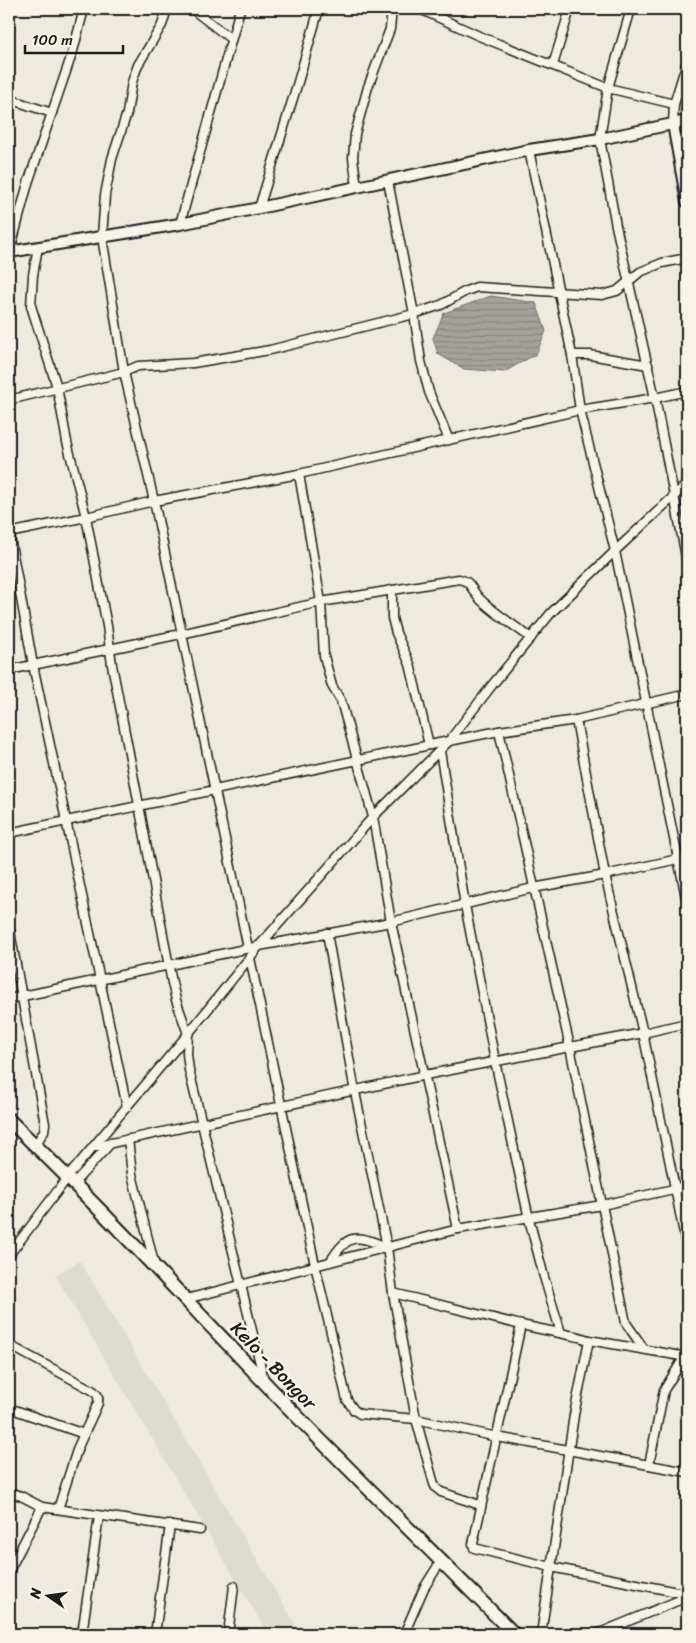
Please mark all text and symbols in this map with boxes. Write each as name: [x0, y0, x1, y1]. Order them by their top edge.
scale bar: [25, 22, 122, 54]
text: 100 m: [32, 27, 73, 53]
street label: Kelo - Bongor: [222, 1313, 326, 1419]
north arrow: [22, 1570, 72, 1620]
text: N: [22, 1585, 49, 1602]

